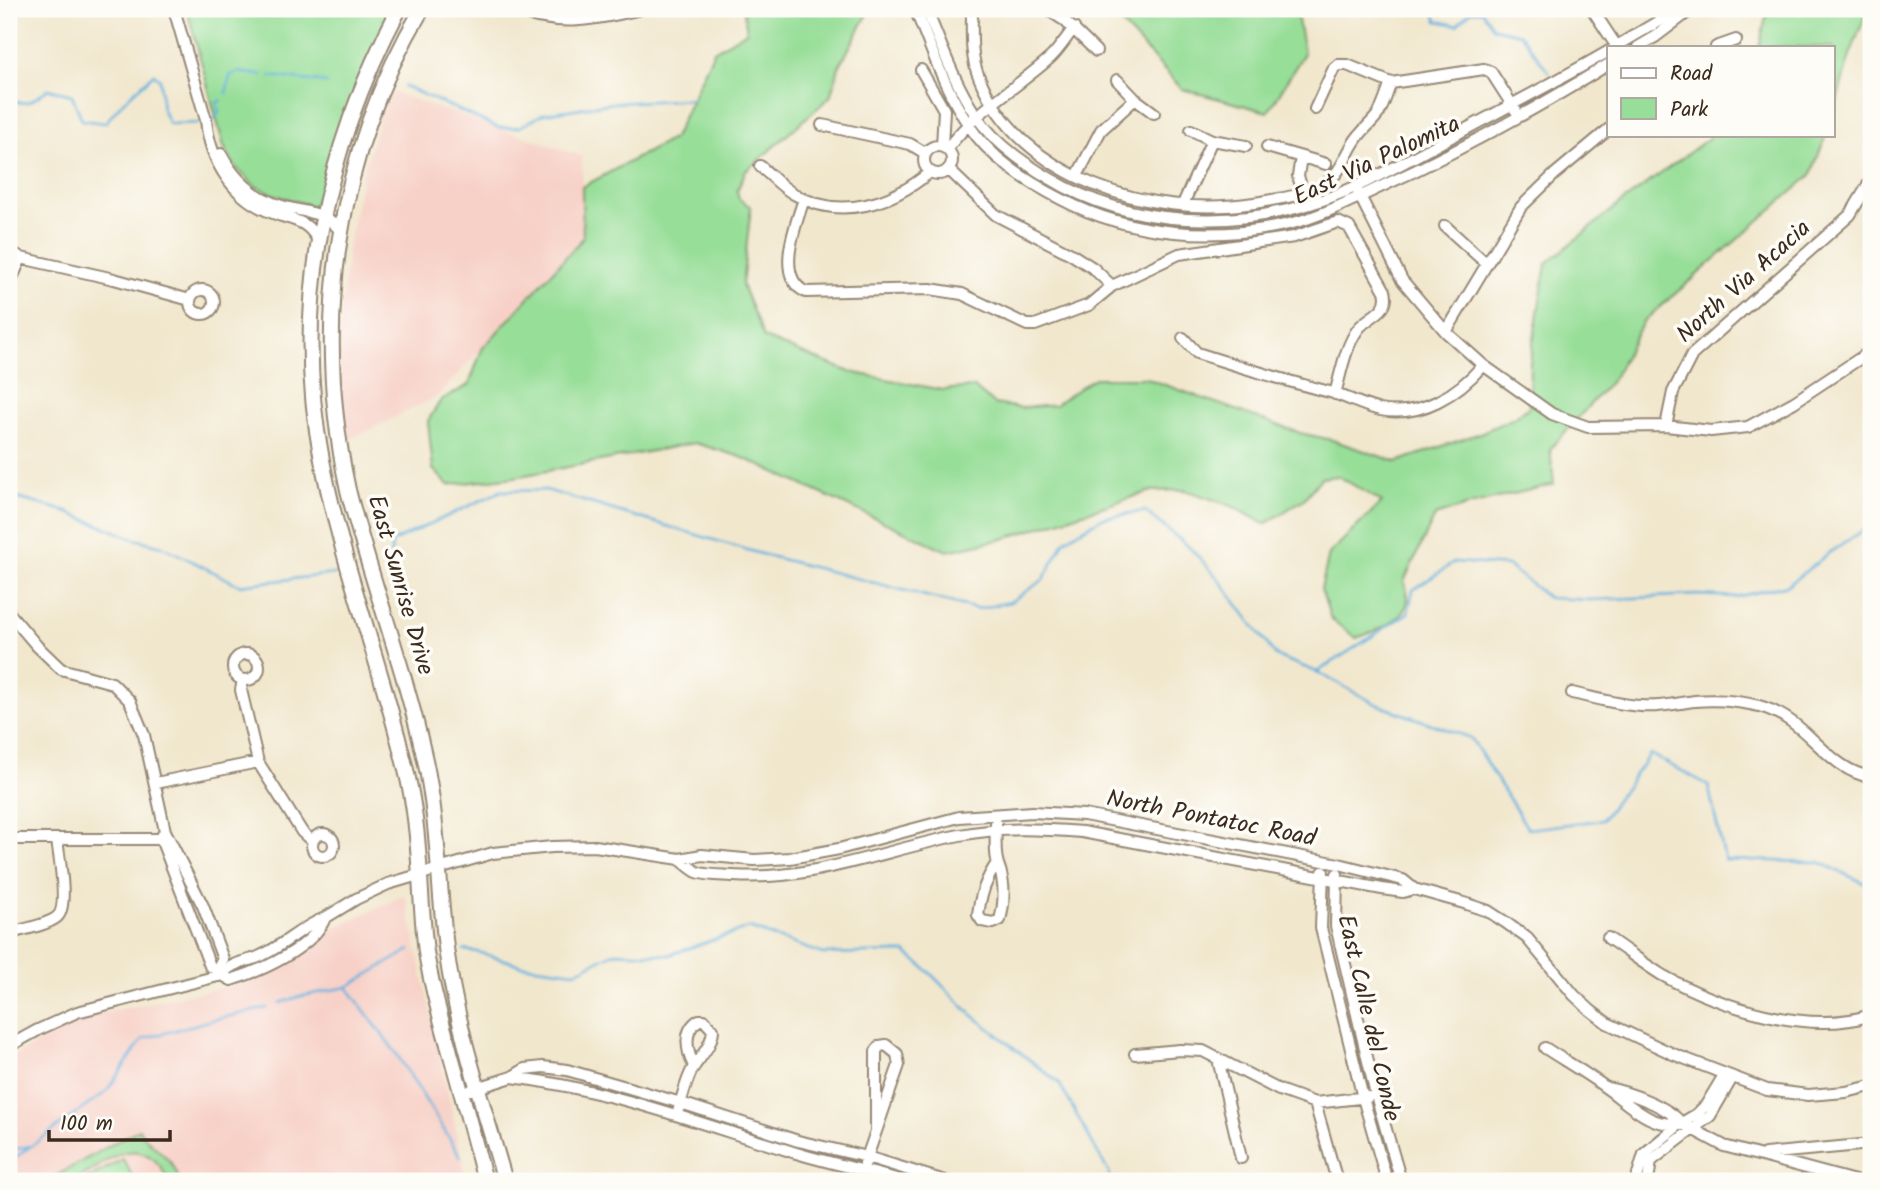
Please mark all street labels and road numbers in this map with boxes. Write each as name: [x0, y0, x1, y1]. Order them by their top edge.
street label: East Via Palomita: [1287, 105, 1467, 217]
street label: North Via Acacia: [1668, 211, 1820, 353]
street label: East Sunrise Drive: [356, 490, 444, 680]
street label: North Pontatoc Road: [1103, 780, 1320, 859]
street label: East Calle del Conde: [1325, 911, 1411, 1126]

